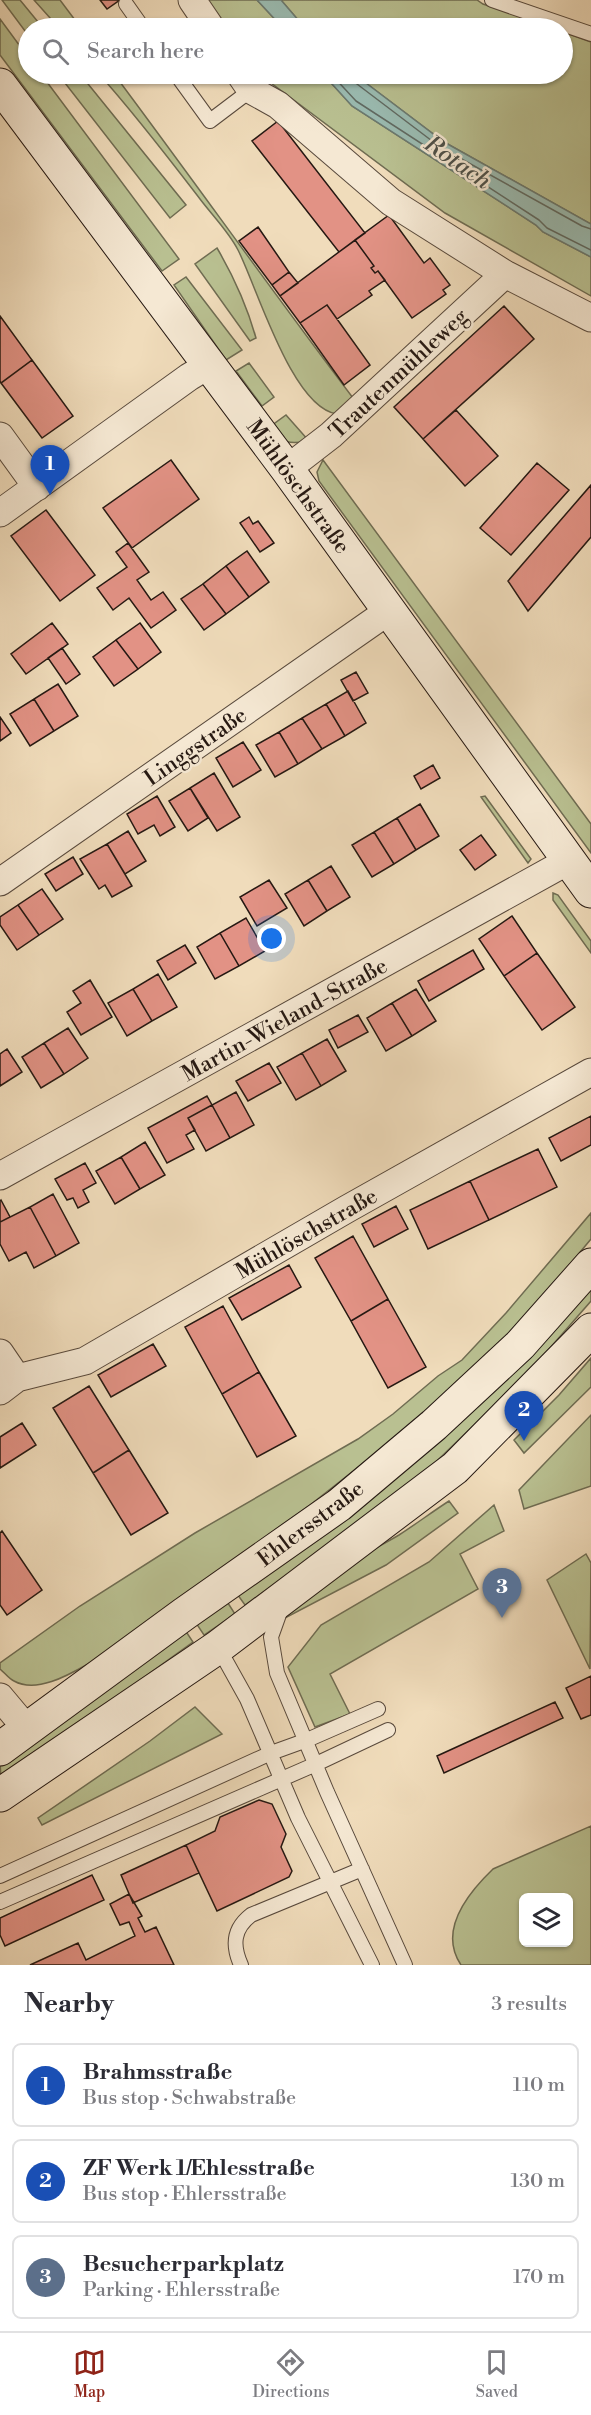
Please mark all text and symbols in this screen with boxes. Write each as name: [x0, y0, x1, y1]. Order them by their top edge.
search box: [18, 18, 573, 84]
icon: search: [39, 35, 72, 68]
text: Search here: [87, 38, 204, 65]
water label: Rotach: [417, 129, 497, 197]
street label: Trautenmühleweg: [324, 303, 474, 445]
street label: Mühlöschstraße: [240, 415, 356, 559]
pin: 1: [31, 446, 70, 495]
street label: Linggstraße: [139, 702, 252, 793]
your location: [257, 924, 286, 953]
street label: Martin-Wieland-Straße: [177, 953, 392, 1088]
street label: Mühlöschstraße: [231, 1183, 382, 1286]
pin: 2: [504, 1392, 544, 1441]
street label: Ehlersstraße: [252, 1475, 370, 1573]
pin: 3: [482, 1568, 522, 1618]
map controls: [519, 1893, 573, 1947]
button: layers: [519, 1893, 573, 1947]
text: Nearby: [24, 1988, 114, 2020]
text: 3 results: [491, 1992, 567, 2017]
text: Brahmsstraße: [83, 2059, 232, 2086]
text: 1: [41, 2073, 50, 2098]
text: 110 m: [513, 2073, 565, 2098]
text: Bus stop · Schwabstraße: [83, 2086, 296, 2111]
text: ZF Werk 1/Ehlesstraße: [83, 2155, 315, 2182]
text: 2: [39, 2169, 52, 2194]
text: 130 m: [510, 2169, 565, 2194]
text: Bus stop · Ehlersstraße: [83, 2182, 287, 2207]
text: Besucherparkplatz: [83, 2251, 284, 2278]
text: 3: [39, 2265, 52, 2290]
text: 170 m: [513, 2265, 565, 2290]
text: Parking · Ehlersstraße: [83, 2278, 280, 2303]
tab: Map: [73, 2346, 106, 2402]
tab: Directions: [252, 2346, 330, 2402]
tab: Saved: [476, 2346, 518, 2402]

